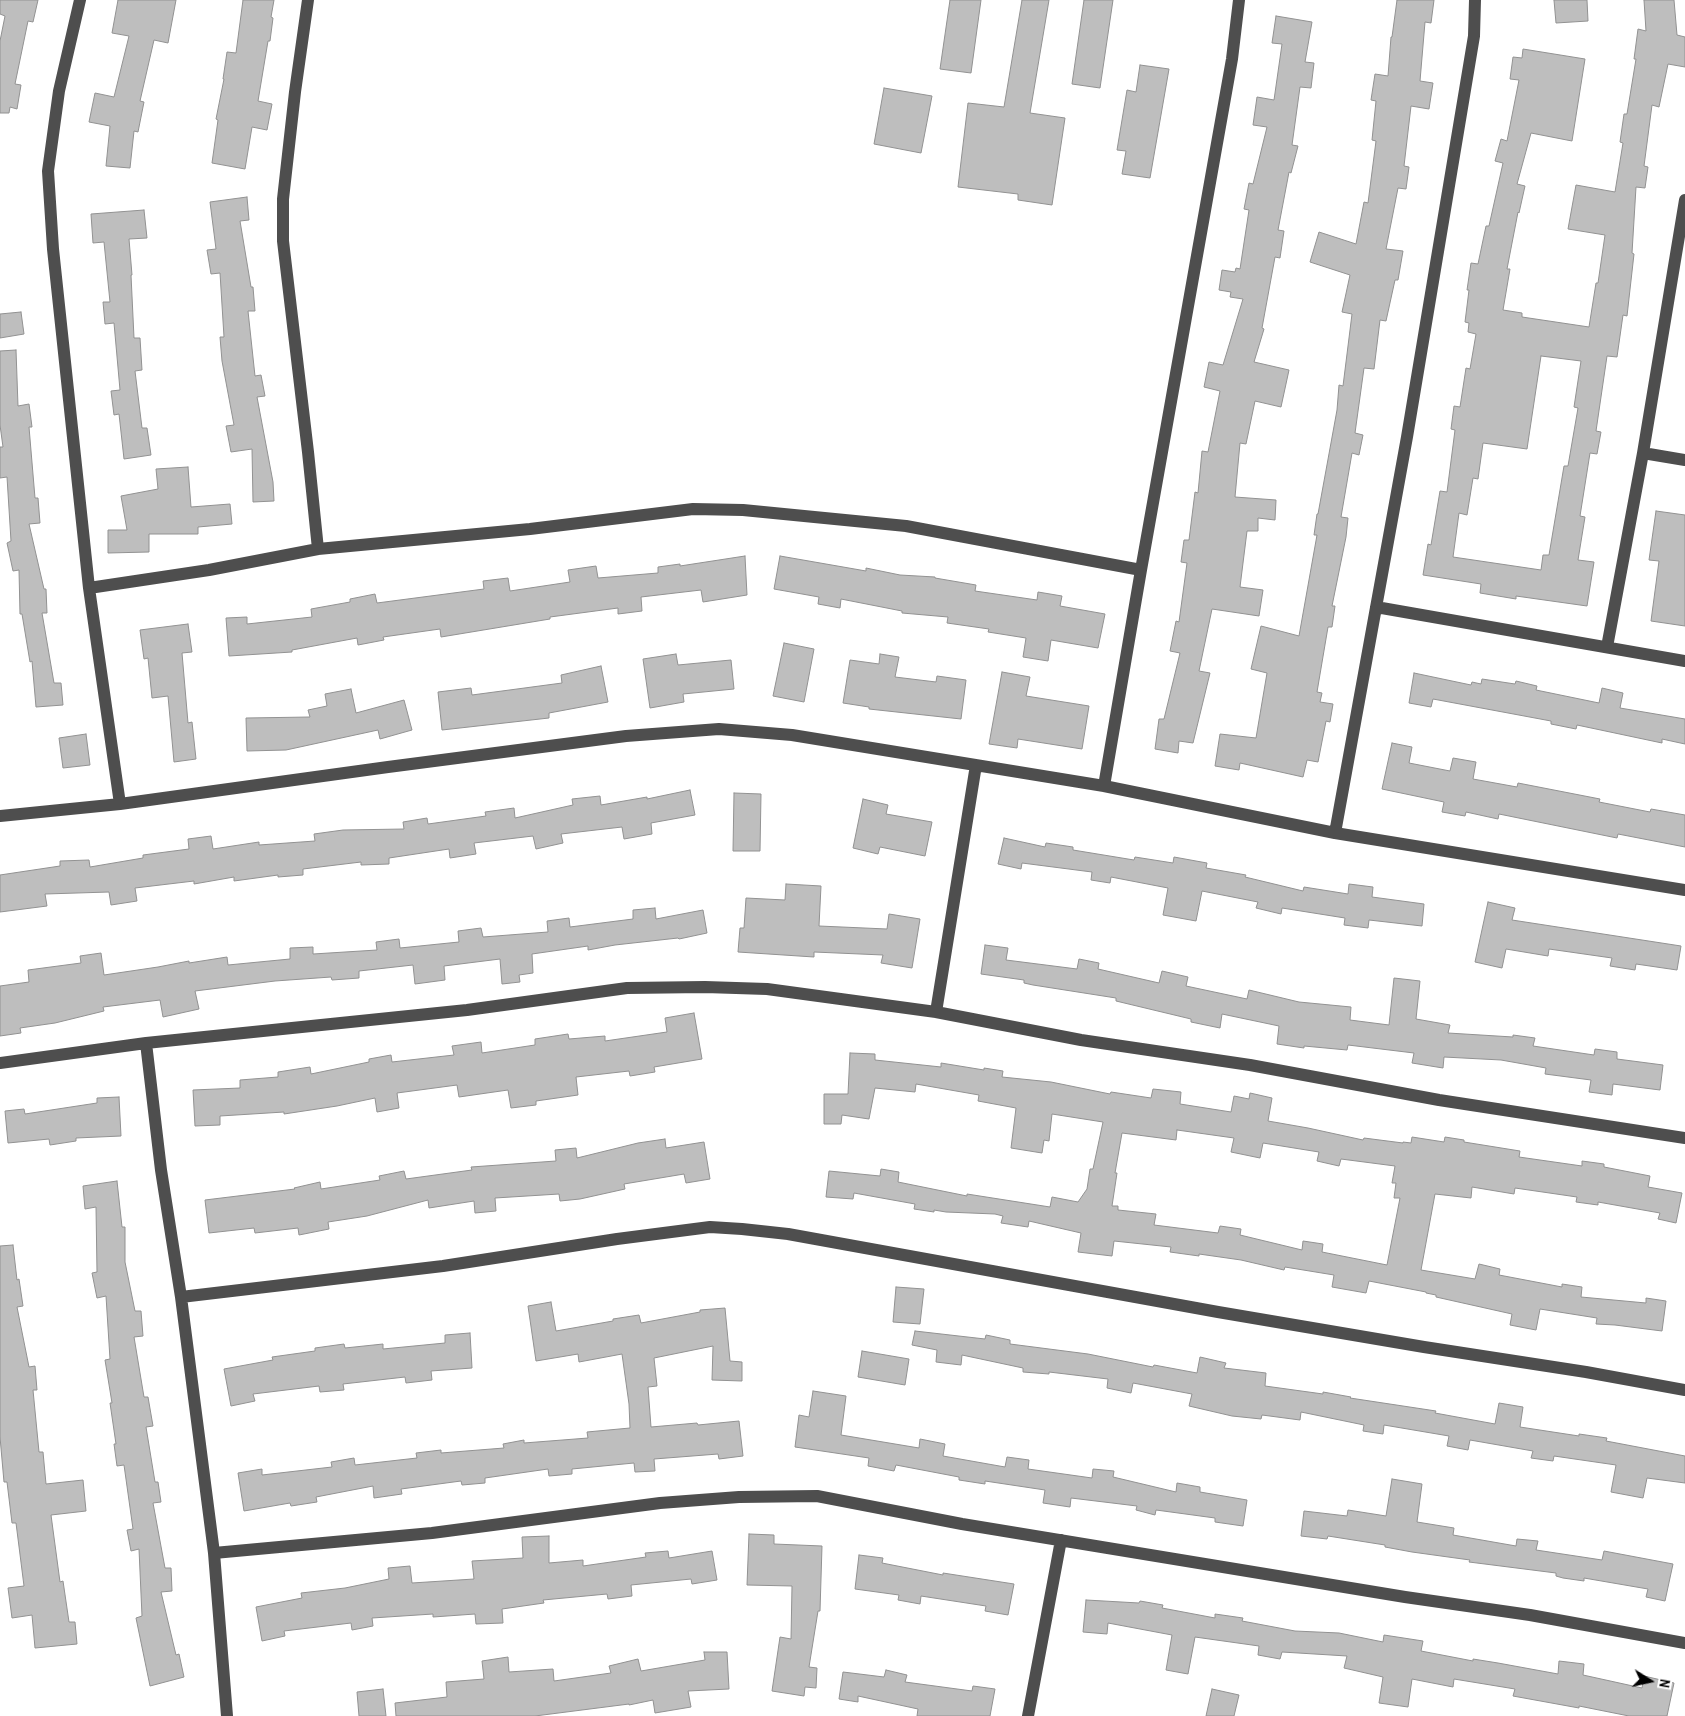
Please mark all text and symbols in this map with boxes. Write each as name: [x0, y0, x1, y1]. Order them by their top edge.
north arrow: [1625, 1656, 1675, 1706]
text: N: [1655, 1678, 1674, 1689]

